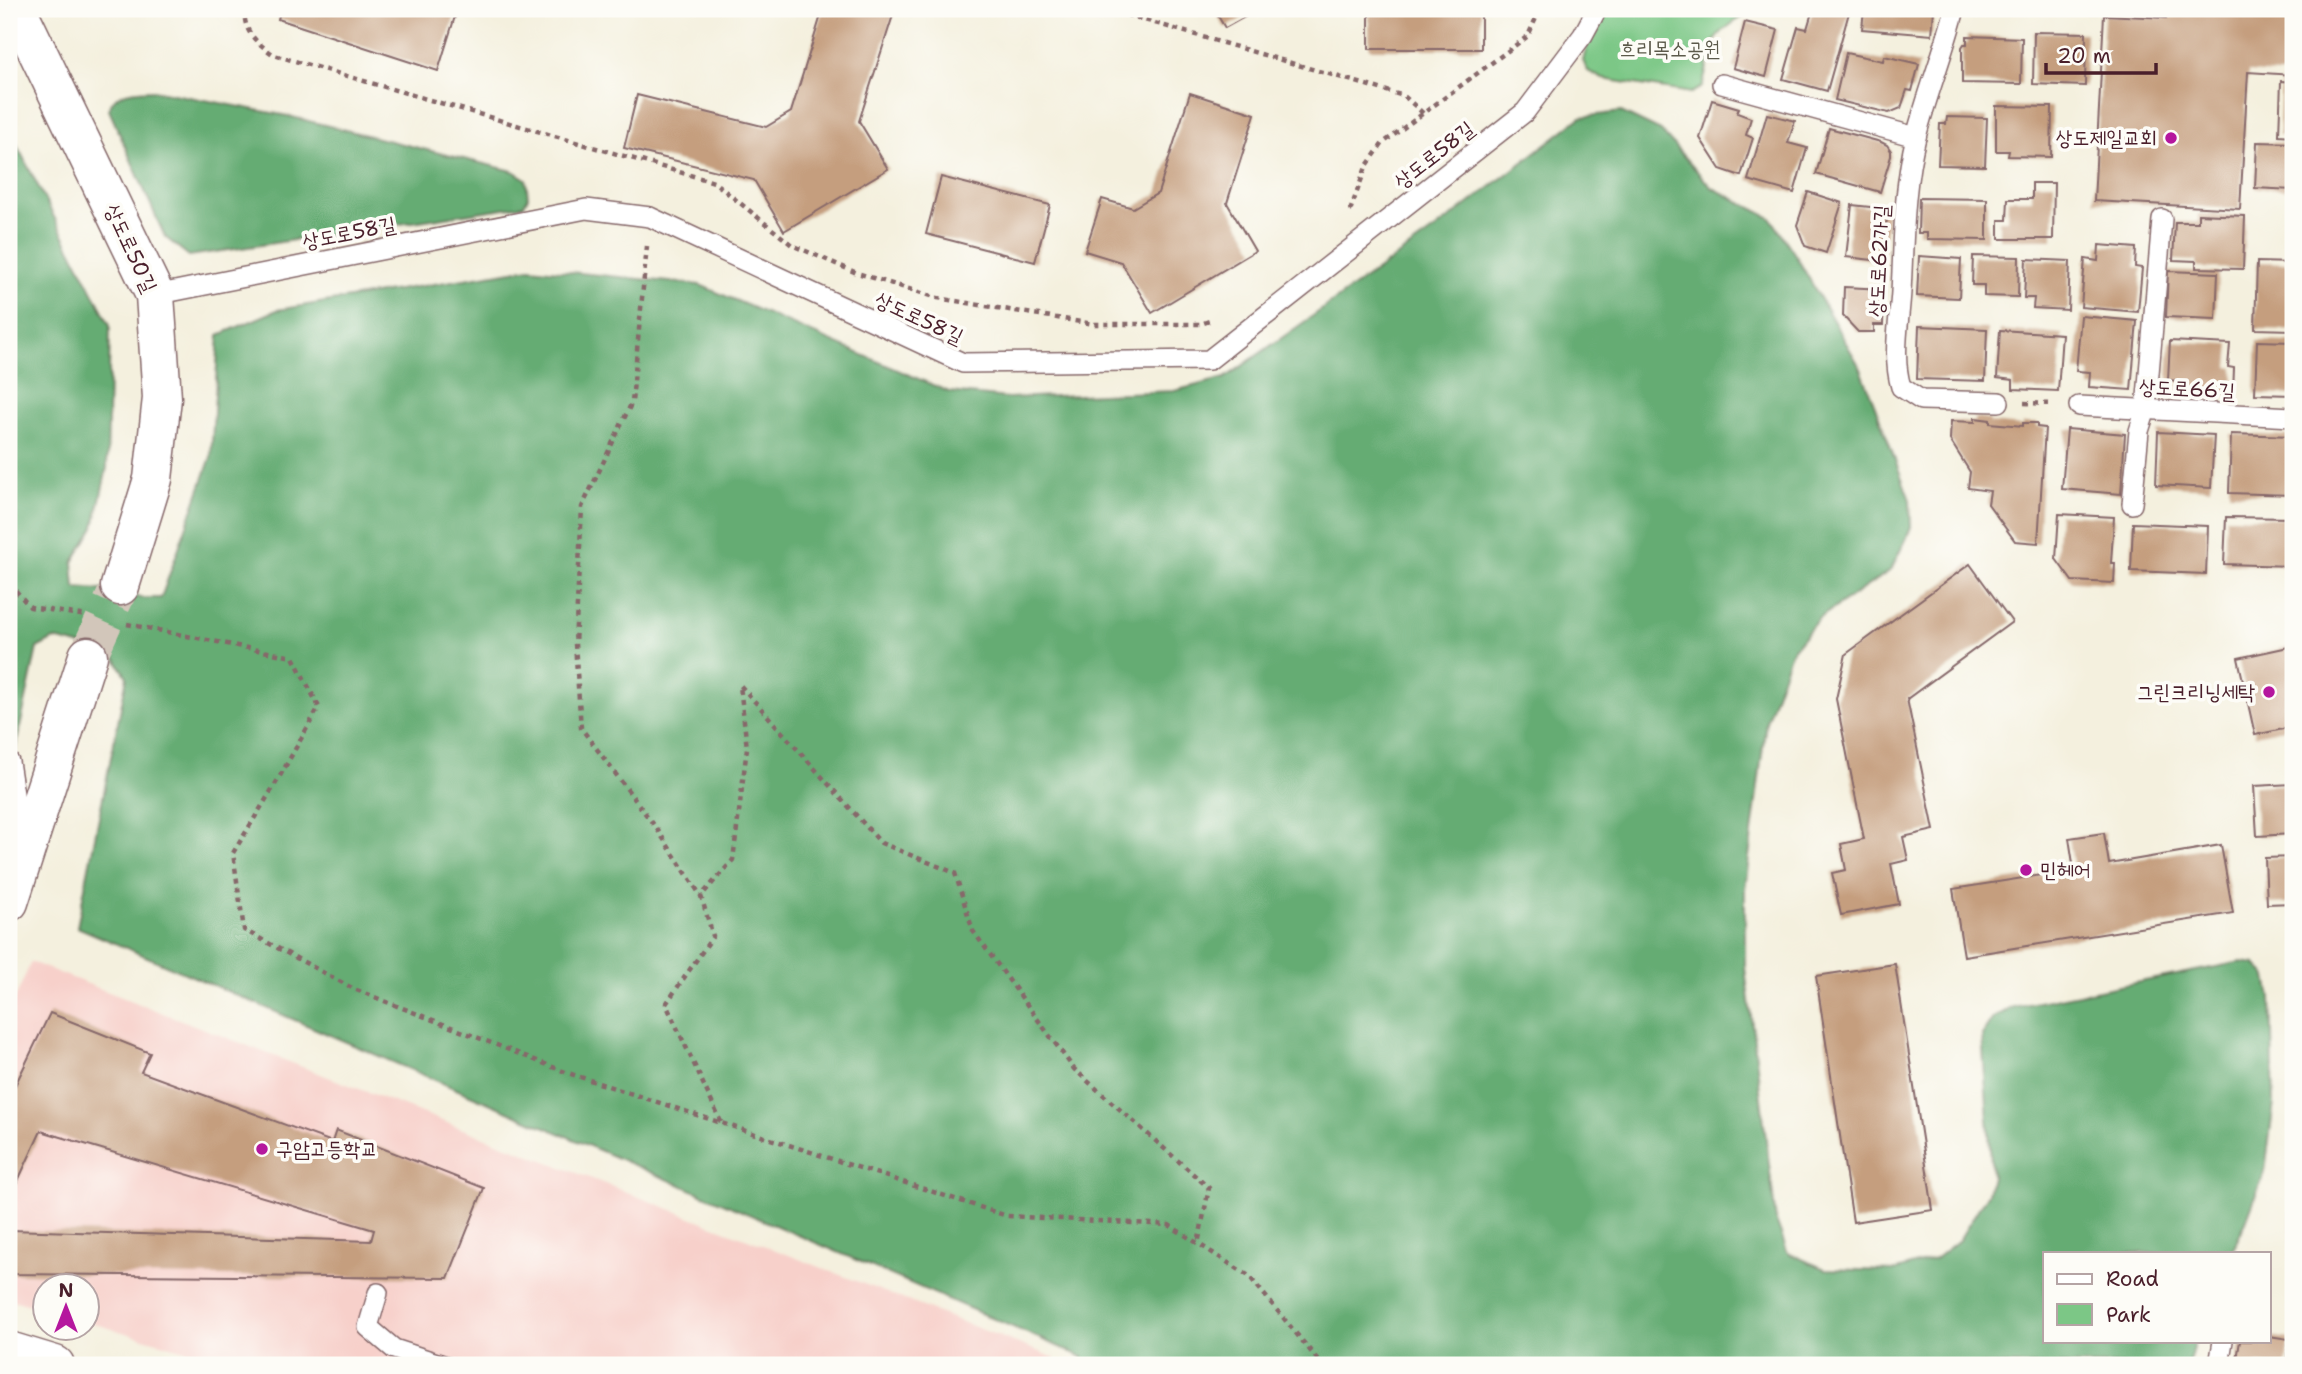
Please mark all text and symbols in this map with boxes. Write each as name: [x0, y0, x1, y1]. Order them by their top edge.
scale bar: [2046, 32, 2157, 76]
park label: 흐리목소공원: [1619, 35, 1721, 63]
text: 20 m: [2057, 42, 2111, 70]
street label: 상도로58길: [1388, 115, 1480, 195]
place label: 상도제일교회: [2056, 124, 2157, 152]
marker: 상도제일교회: [2163, 130, 2179, 146]
street label: 상도로50길: [98, 199, 164, 297]
street label: 상도로62가길: [1862, 204, 1896, 318]
street label: 상도로58길: [300, 210, 398, 256]
street label: 상도로58길: [870, 285, 968, 351]
street label: 상도로66길: [2138, 372, 2236, 406]
place label: 그린크리닝세탁: [2137, 678, 2255, 706]
marker: 그린크리닝세탁: [2261, 684, 2277, 700]
place label: 민헤어: [2040, 856, 2091, 884]
marker: 민헤어: [2018, 862, 2034, 878]
place label: 구암고등학교: [276, 1135, 377, 1163]
marker: 구암고등학교: [254, 1141, 270, 1157]
legend: [2043, 1252, 2270, 1342]
text: Road: [2106, 1265, 2159, 1293]
north arrow: [32, 1272, 102, 1342]
text: N: [58, 1278, 74, 1303]
text: Park: [2106, 1301, 2151, 1329]

